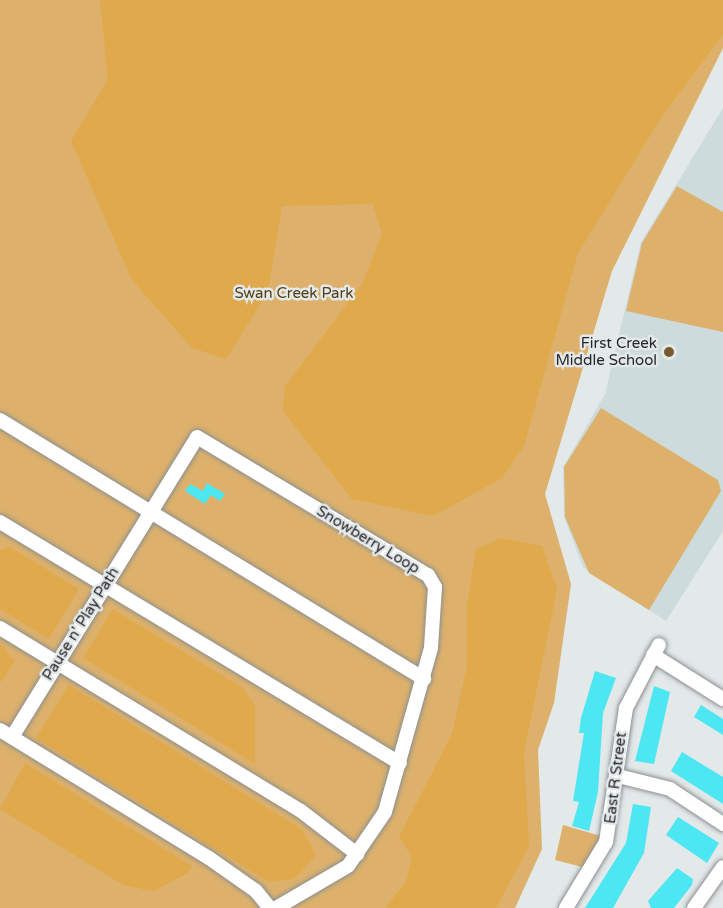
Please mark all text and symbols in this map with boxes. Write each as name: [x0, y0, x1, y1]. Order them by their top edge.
park label: Swan Creek Park: [235, 285, 353, 303]
place label: First Creek Middle School: [556, 334, 657, 369]
marker: First Creek Middle School: [662, 345, 676, 359]
street label: Snowberry Loop: [313, 502, 423, 578]
street label: Pause n' Play Path: [39, 564, 123, 684]
street label: East R Street: [601, 731, 631, 825]

